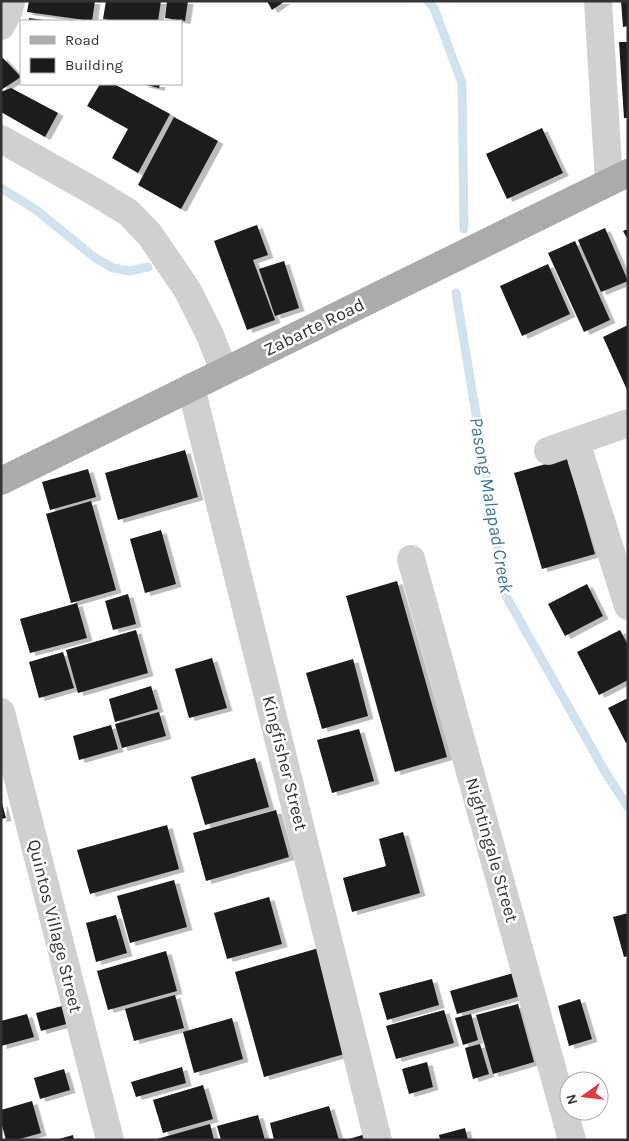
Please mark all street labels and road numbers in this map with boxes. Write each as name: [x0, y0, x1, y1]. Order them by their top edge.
street label: Zabarte Road: [260, 293, 368, 361]
street label: Kingfisher Street: [258, 693, 312, 833]
street label: Nightingale Street: [461, 775, 523, 925]
street label: Quintos Village Street: [23, 837, 87, 1015]

